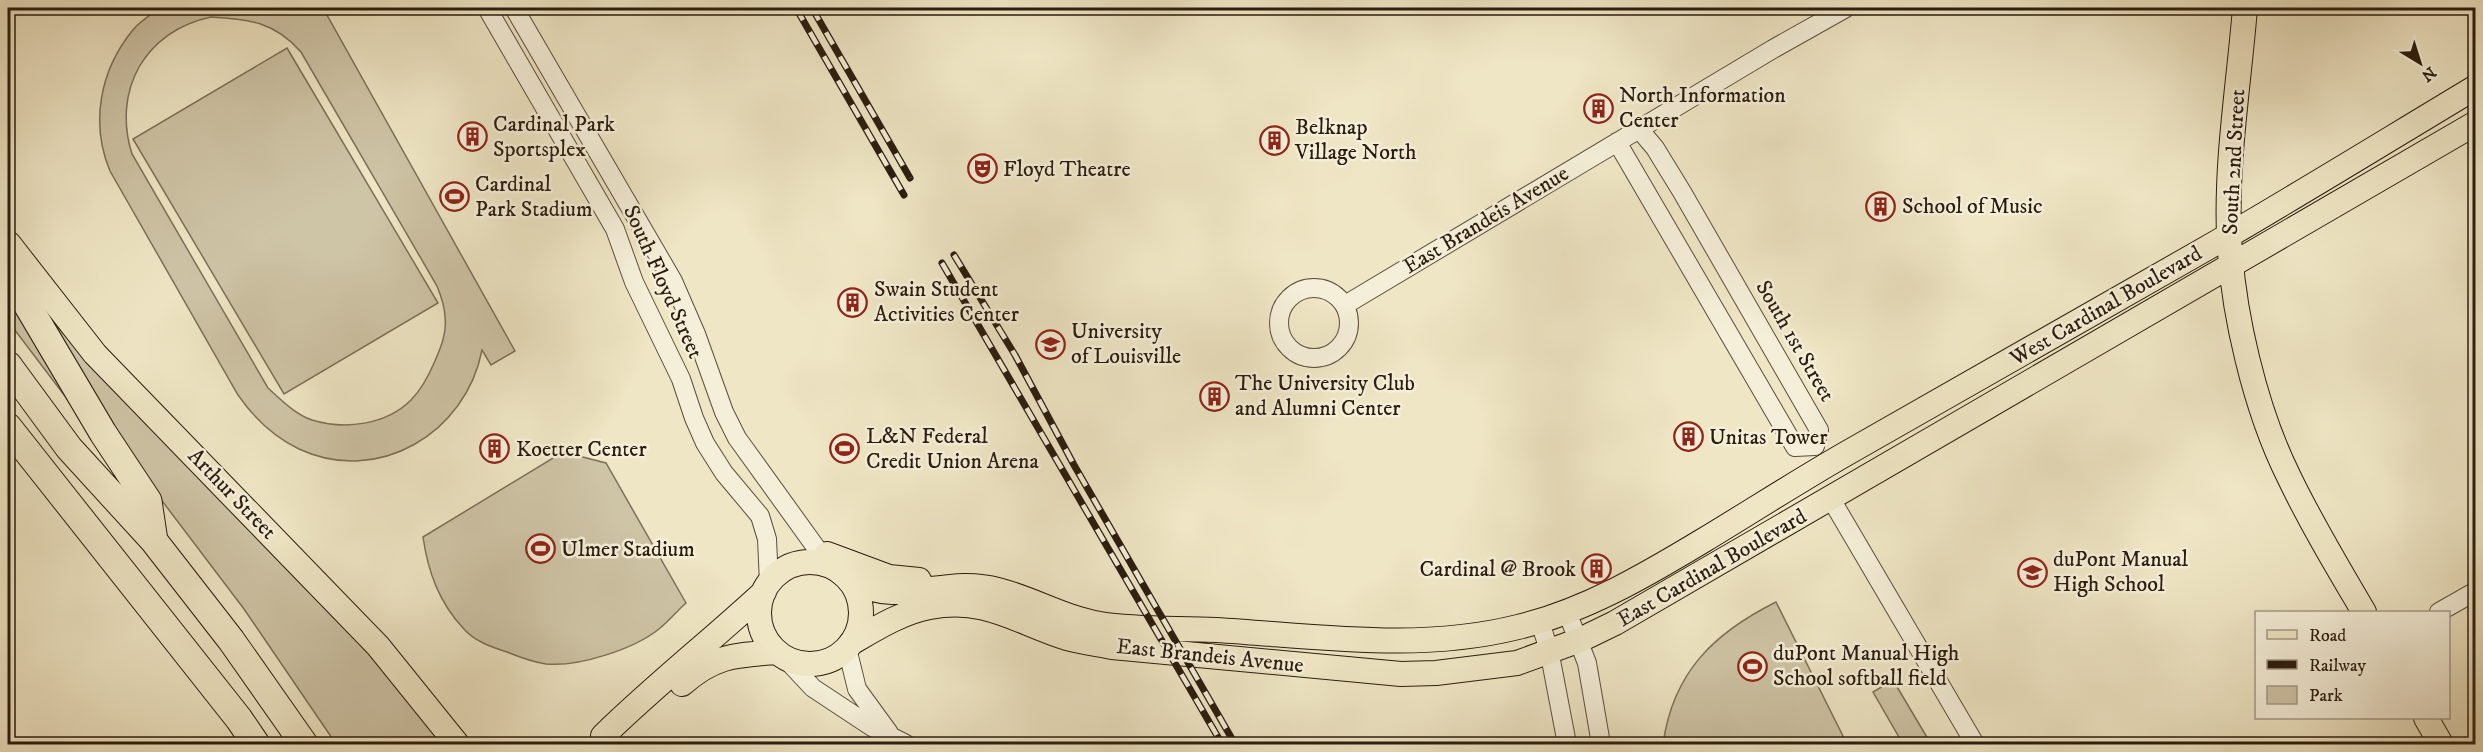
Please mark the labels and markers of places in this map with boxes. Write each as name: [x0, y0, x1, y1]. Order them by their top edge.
place label: North Information Center: [1619, 82, 1786, 134]
building icon: North Information Center: [1582, 92, 1614, 124]
place label: Cardinal Park Sportsplex: [493, 111, 615, 163]
place label: Belknap Village North: [1294, 114, 1417, 166]
building icon: Cardinal Park Sportsplex: [456, 121, 488, 153]
building icon: Belknap Village North: [1258, 124, 1290, 156]
theatre icon: Floyd Theatre: [966, 153, 998, 185]
place label: Floyd Theatre: [1003, 156, 1131, 183]
place label: Cardinal Park Stadium: [475, 171, 593, 223]
sports icon: Cardinal Park Stadium: [438, 181, 470, 213]
building icon: School of Music: [1865, 190, 1897, 222]
place label: School of Music: [1902, 193, 2042, 220]
place label: Swain Student Activities Center: [874, 276, 1020, 328]
building icon: Swain Student Activities Center: [837, 286, 869, 318]
place label: University of Louisville: [1071, 318, 1181, 370]
school or university icon: University of Louisville: [1034, 328, 1066, 360]
place label: The University Club and Alumni Center: [1235, 370, 1415, 422]
building icon: The University Club and Alumni Center: [1198, 380, 1230, 412]
building icon: Unitas Tower: [1672, 421, 1704, 453]
place label: L&N Federal Credit Union Arena: [866, 423, 1040, 475]
place label: Unitas Tower: [1709, 424, 1828, 451]
building icon: Koetter Center: [479, 433, 511, 465]
sports icon: L&N Federal Credit Union Arena: [829, 433, 861, 465]
place label: Koetter Center: [516, 436, 647, 463]
sports icon: Ulmer Stadium: [524, 533, 556, 565]
place label: Ulmer Stadium: [561, 536, 695, 563]
place label: duPont Manual High School: [2053, 546, 2189, 598]
building icon: Cardinal @ Brook: [1581, 553, 1613, 585]
place label: Cardinal @ Brook: [1419, 556, 1576, 583]
school or university icon: duPont Manual High School: [2016, 556, 2048, 588]
place label: duPont Manual High School softball field: [1773, 640, 1960, 692]
sports icon: duPont Manual High School softball field: [1736, 650, 1768, 682]

